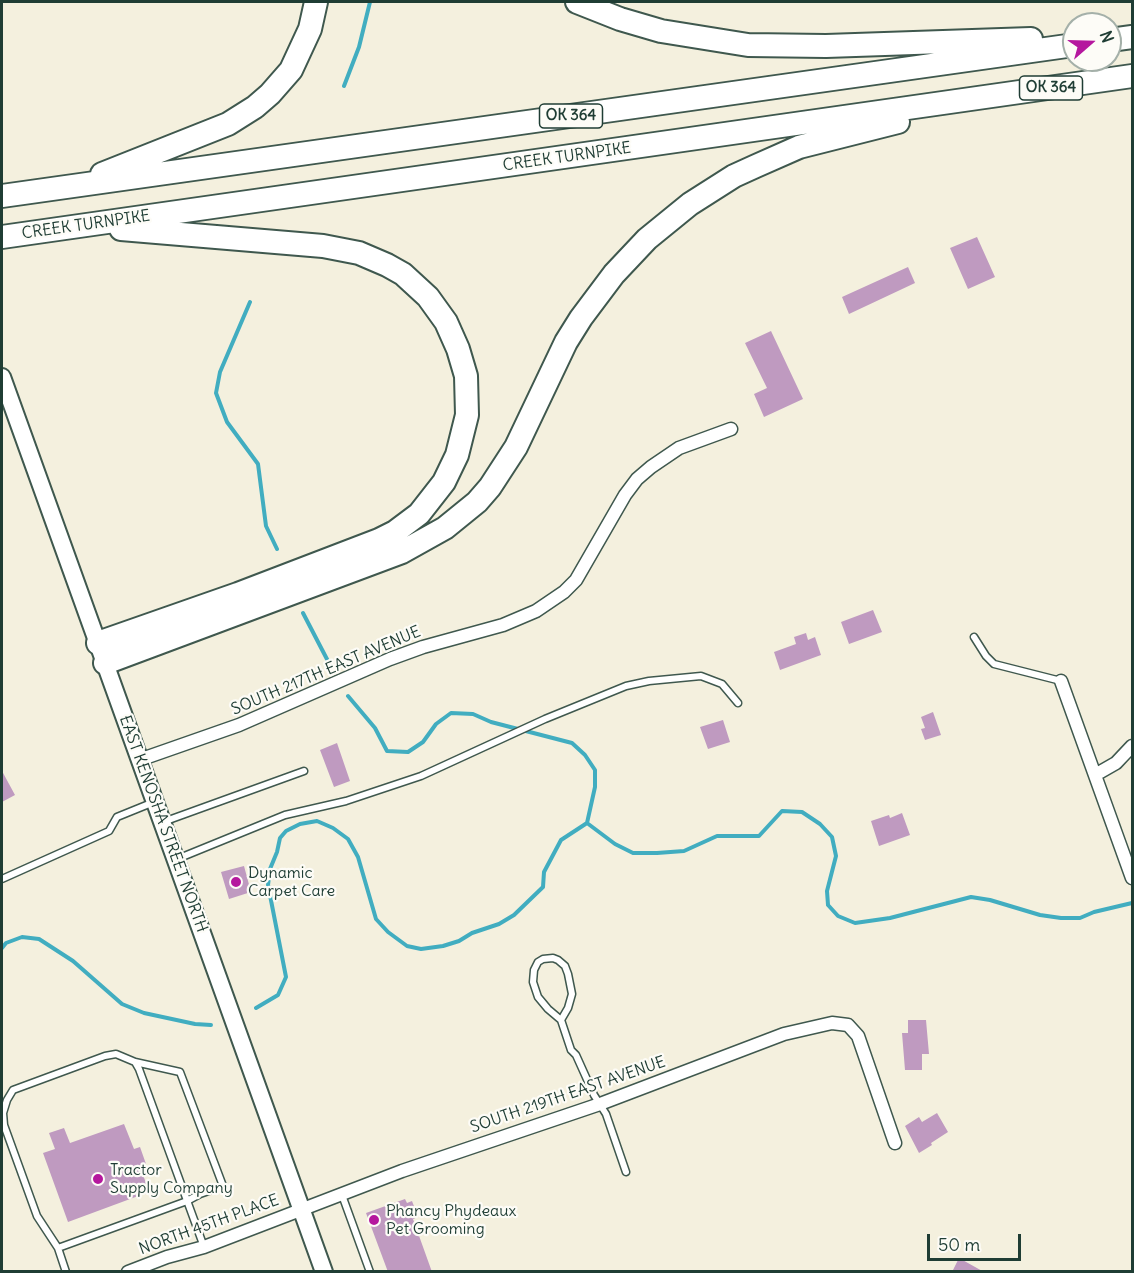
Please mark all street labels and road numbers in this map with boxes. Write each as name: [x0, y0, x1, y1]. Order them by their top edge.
road number: OK 364: [1020, 76, 1082, 100]
road number: OK 364: [540, 104, 602, 128]
street label: CREEK TURNPIKE: [502, 138, 632, 176]
street label: CREEK TURNPIKE: [21, 206, 151, 244]
street label: SOUTH 217TH EAST AVENUE: [228, 622, 424, 720]
street label: EAST KENOSHA STREET NORTH: [115, 713, 211, 935]
street label: SOUTH 219TH EAST AVENUE: [468, 1053, 668, 1137]
street label: NORTH 45TH PLACE: [136, 1191, 282, 1259]

